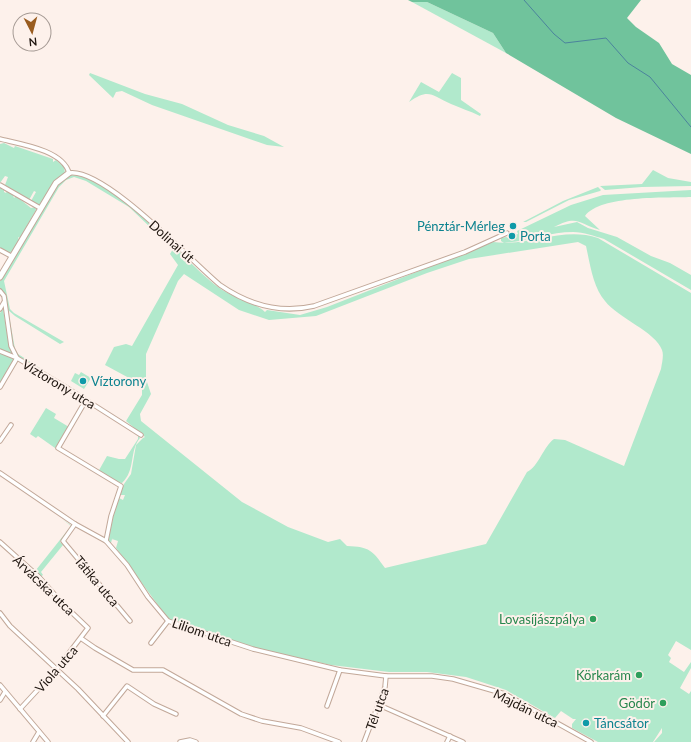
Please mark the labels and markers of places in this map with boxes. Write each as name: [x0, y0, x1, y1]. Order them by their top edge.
place label: Pénztár-Mérleg: [417, 218, 505, 234]
marker: Pénztár-Mérleg: [508, 221, 518, 231]
place label: Porta: [520, 228, 551, 244]
marker: Porta: [507, 231, 517, 241]
place label: Víztorony: [91, 373, 146, 389]
marker: Víztorony: [78, 376, 88, 386]
place label: Lovasíjászpálya: [499, 611, 585, 627]
marker: Lovasíjászpálya: [588, 614, 598, 624]
place label: Körkarám: [576, 667, 631, 683]
marker: Körkarám: [634, 670, 644, 680]
place label: Gödör: [619, 695, 655, 711]
marker: Gödör: [658, 698, 668, 708]
place label: Táncsátor: [594, 715, 649, 731]
marker: Táncsátor: [581, 718, 591, 728]

